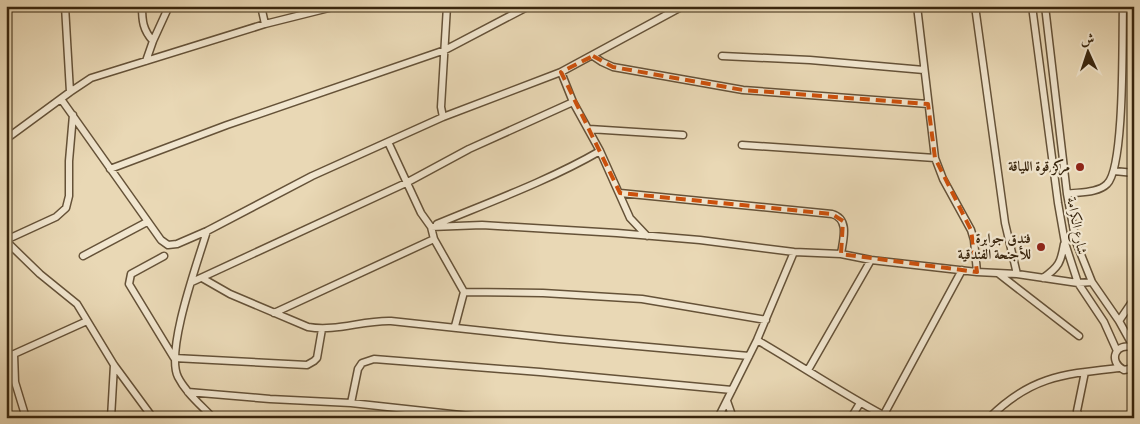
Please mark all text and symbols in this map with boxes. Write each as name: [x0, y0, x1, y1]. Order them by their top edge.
north arrow: [1062, 28, 1112, 78]
text: ش: [1080, 31, 1095, 50]
place label: مركز قوة اللياقة: [1008, 158, 1070, 177]
marker: مركز قوة اللياقة: [1074, 161, 1086, 173]
street label: شارع الكرامة: [1060, 196, 1091, 257]
place label: فندق جوابرة للأجنحة الفندقية: [958, 230, 1031, 265]
marker: فندق جوابرة للأجنحة الفندقية: [1035, 241, 1047, 253]

